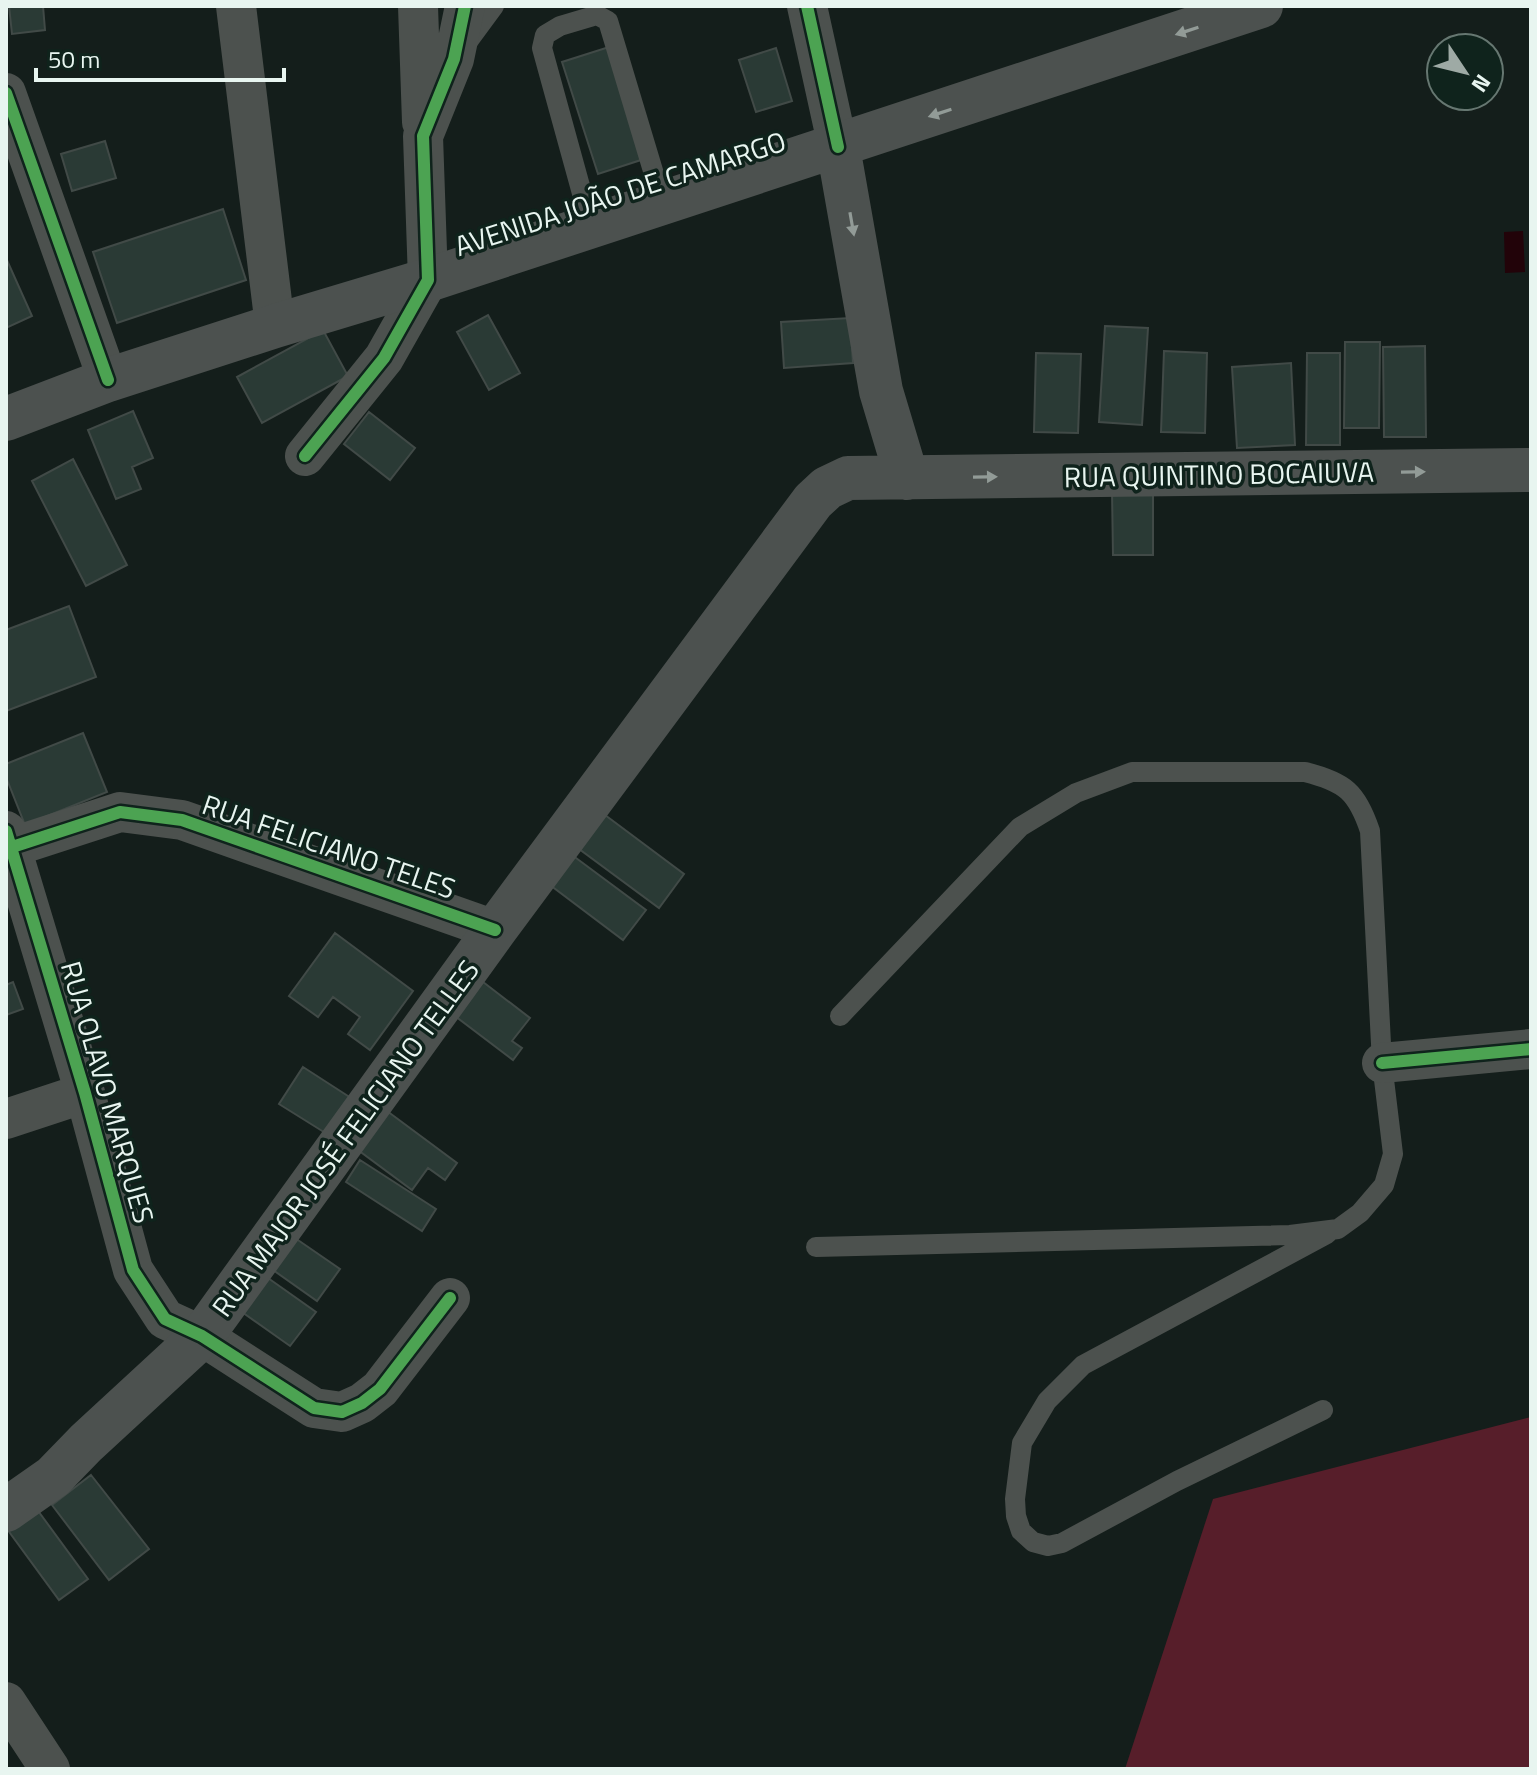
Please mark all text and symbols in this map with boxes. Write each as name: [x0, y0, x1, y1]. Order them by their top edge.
one-way arrow: [1175, 25, 1199, 37]
scale bar: [36, 32, 284, 82]
north arrow: [1425, 32, 1505, 112]
text: 50 m: [48, 41, 100, 77]
text: N: [1463, 67, 1500, 99]
one-way arrow: [928, 107, 952, 119]
street label: AVENIDA JOÃO DE CAMARGO: [449, 119, 791, 267]
one-way arrow: [846, 211, 858, 236]
street label: RUA QUINTINO BOCAIUVA: [1064, 450, 1375, 498]
one-way arrow: [1401, 466, 1426, 478]
one-way arrow: [973, 471, 998, 483]
street label: RUA FELICIANO TELES: [197, 783, 461, 909]
street label: RUA MAJOR JOSÉ FELICIANO TELLES: [201, 951, 489, 1325]
street label: RUA OLAVO MARQUES: [50, 956, 166, 1228]

